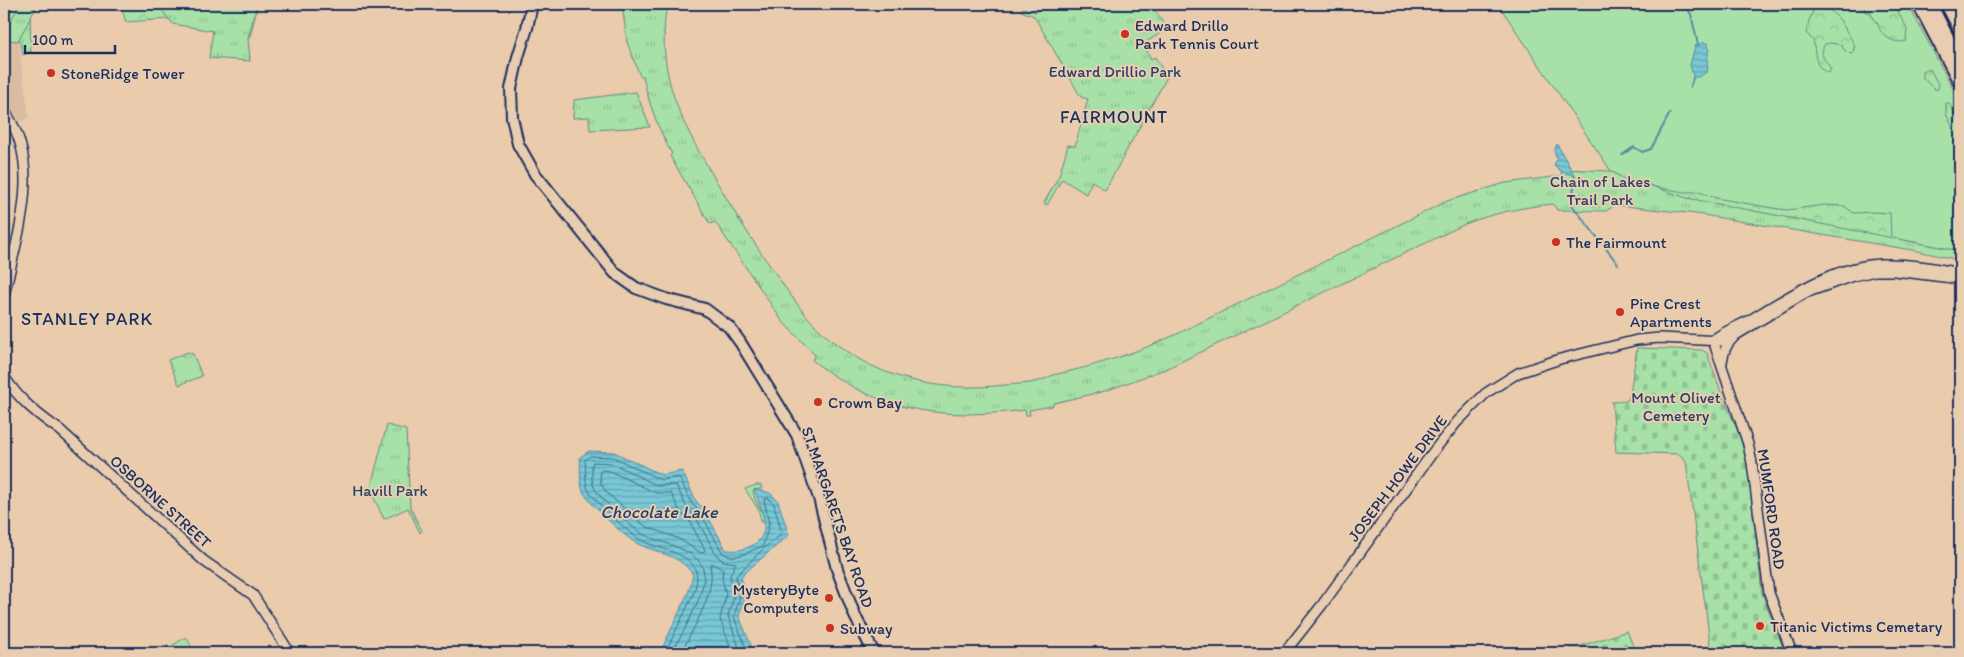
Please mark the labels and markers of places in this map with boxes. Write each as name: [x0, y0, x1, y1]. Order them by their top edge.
place label: Edward Drillo Park Tennis Court: [1135, 16, 1259, 53]
marker: Edward Drillo Park Tennis Court: [1119, 28, 1131, 40]
place label: StoneRidge Tower: [61, 64, 185, 83]
marker: StoneRidge Tower: [45, 67, 57, 79]
place label: The Fairmount: [1566, 233, 1667, 252]
marker: The Fairmount: [1550, 236, 1562, 248]
place label: Pine Crest Apartments: [1630, 294, 1712, 331]
marker: Pine Crest Apartments: [1614, 306, 1626, 318]
place label: Crown Bay: [828, 393, 902, 412]
marker: Crown Bay: [812, 396, 824, 408]
place label: MysteryByte Computers: [733, 580, 819, 617]
marker: MysteryByte Computers: [823, 592, 835, 604]
place label: Titanic Victims Cemetary: [1770, 617, 1943, 636]
place label: Subway: [840, 619, 893, 638]
marker: Titanic Victims Cemetary: [1754, 620, 1766, 632]
marker: Subway: [824, 622, 836, 634]

